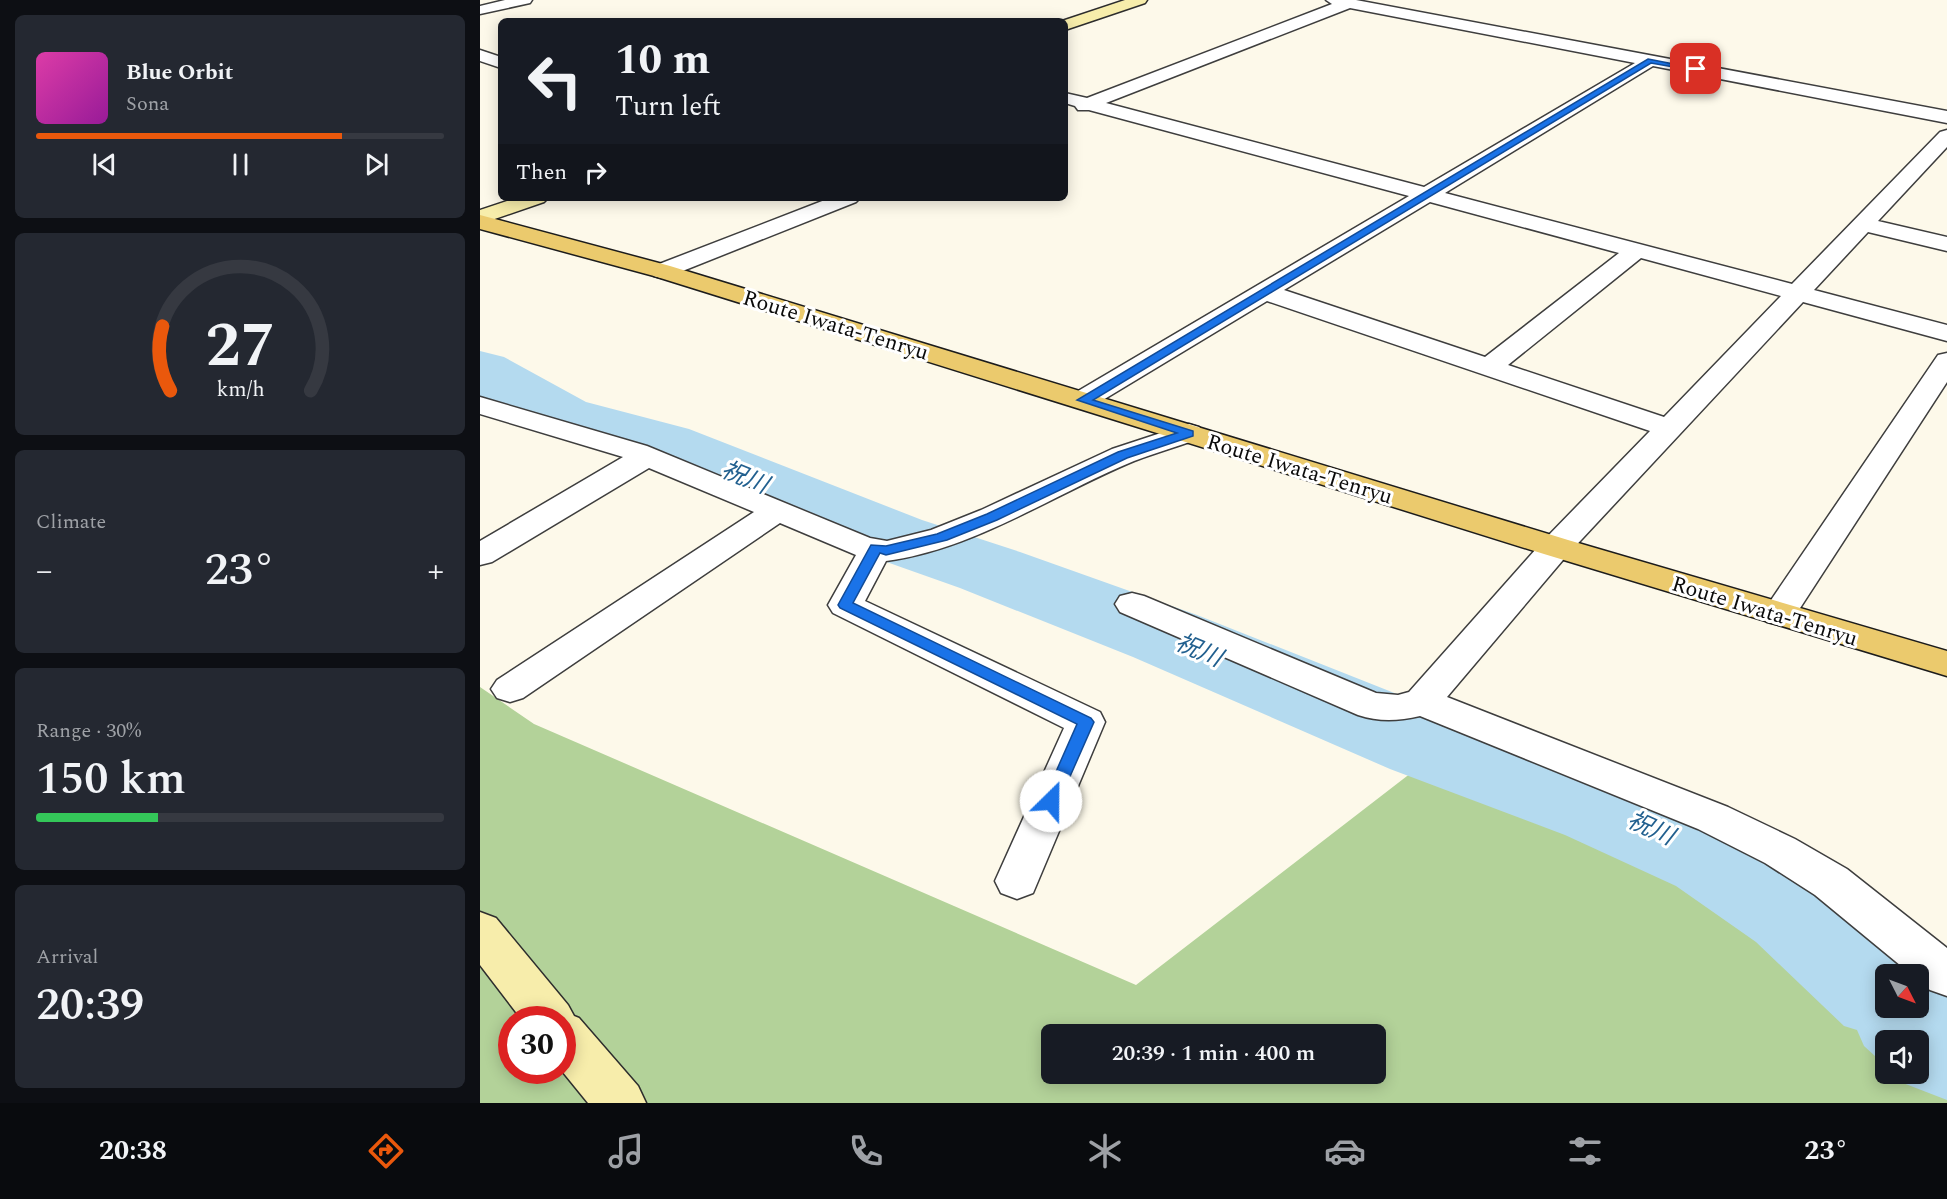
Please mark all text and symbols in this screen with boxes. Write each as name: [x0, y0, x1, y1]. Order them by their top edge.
text: 10 m: [615, 29, 710, 92]
icon: left: [516, 42, 594, 120]
pin: [1670, 43, 1721, 94]
icon: arrive: [1679, 52, 1712, 85]
text: Blue Orbit: [126, 56, 233, 89]
text: Turn left: [615, 86, 721, 128]
text: Sona: [126, 89, 169, 119]
icon: previous: [88, 148, 121, 181]
icon: pause: [224, 148, 257, 181]
icon: next: [360, 148, 393, 181]
text: Then: [516, 156, 567, 189]
icon: right: [579, 156, 612, 189]
street label: Route Iwata-Tenryu: [738, 281, 933, 369]
text: 27: [205, 299, 275, 394]
text: km/h: [216, 373, 264, 406]
street label: Route Iwata-Tenryu: [1202, 425, 1397, 513]
water label: 祝川: [716, 452, 776, 505]
text: Climate: [36, 507, 106, 537]
text: 23°: [205, 536, 275, 605]
text: −: [36, 546, 53, 596]
text: +: [428, 546, 444, 596]
street label: Route Iwata-Tenryu: [1667, 567, 1862, 655]
water label: 祝川: [1169, 625, 1230, 678]
text: Range · 30%: [36, 716, 141, 746]
text: 150 km: [36, 745, 186, 814]
position arrow: [1019, 769, 1083, 833]
water label: 祝川: [1621, 803, 1683, 856]
text: Arrival: [36, 942, 98, 972]
north arrow: [1875, 964, 1929, 1018]
map controls: [1875, 964, 1929, 1084]
text: 20:39: [36, 971, 144, 1040]
speed limit sign: 30: [498, 1006, 576, 1084]
button: sound: [1875, 1030, 1929, 1084]
text: 20:39 · 1 min · 400 m: [1112, 1037, 1315, 1070]
text: 20:38: [99, 1130, 167, 1172]
icon: directions: [365, 1130, 407, 1172]
icon: music: [605, 1130, 647, 1172]
icon: phone: [845, 1130, 887, 1172]
icon: climate: [1084, 1130, 1126, 1172]
icon: car: [1324, 1130, 1366, 1172]
icon: filters: [1564, 1130, 1606, 1172]
text: 23°: [1804, 1130, 1848, 1172]

